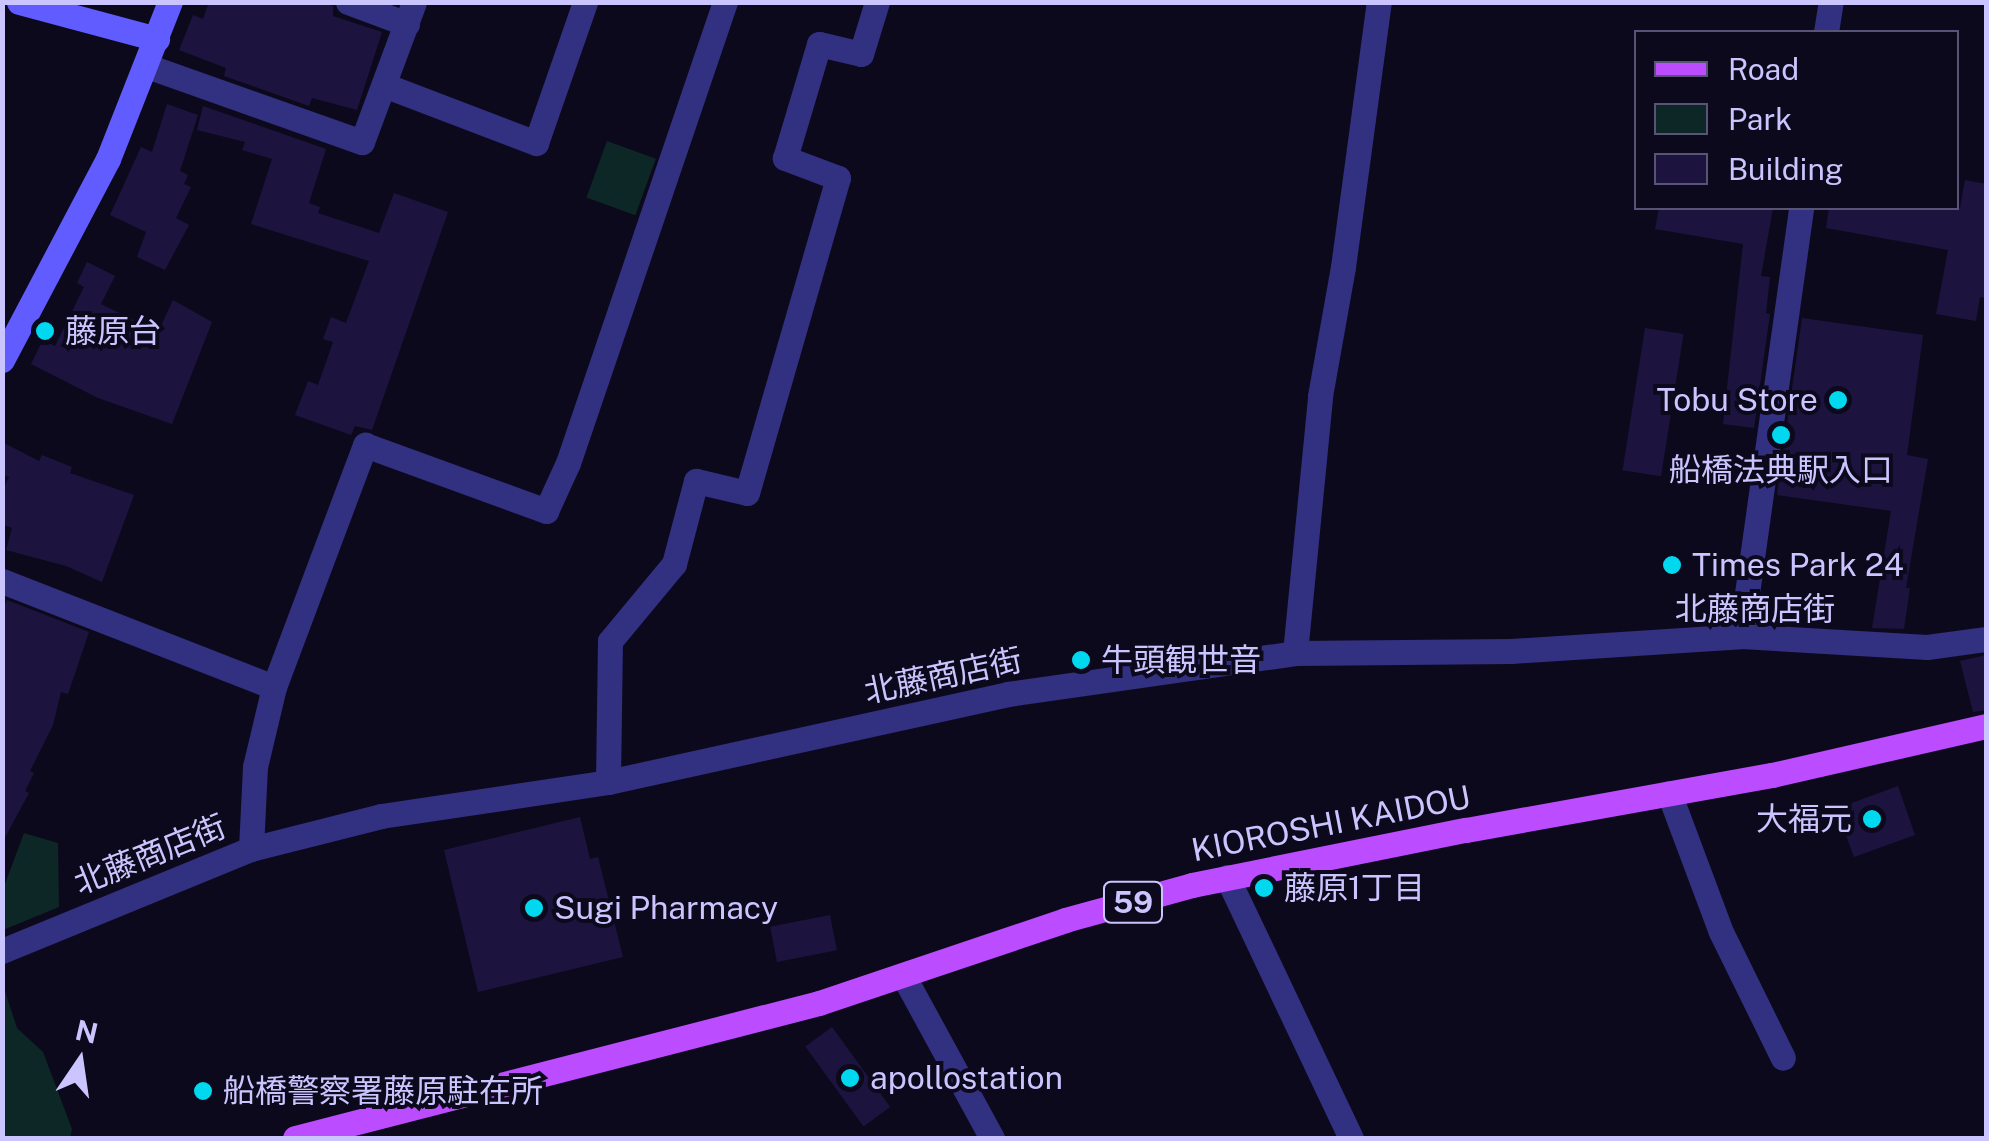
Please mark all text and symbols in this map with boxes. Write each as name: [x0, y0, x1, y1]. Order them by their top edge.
legend: [1634, 30, 1959, 210]
text: Road: [1728, 51, 1799, 87]
text: Park: [1728, 101, 1792, 137]
text: Building: [1728, 151, 1843, 187]
place label: 藤原台: [65, 312, 161, 350]
marker: 藤原台: [34, 320, 56, 342]
place label: Tobu Store: [1656, 381, 1818, 419]
marker: Tobu Store: [1827, 389, 1849, 411]
marker: 船橋法典駅入口: [1770, 424, 1792, 446]
place label: 船橋法典駅入口: [1669, 451, 1893, 489]
place label: Times Park 24: [1692, 546, 1904, 584]
marker: Times Park 24: [1661, 554, 1683, 576]
street label: 北藤商店街: [1675, 590, 1835, 628]
street label: 北藤商店街: [861, 641, 1025, 711]
place label: 牛頭観世音: [1101, 641, 1261, 679]
marker: 牛頭観世音: [1070, 649, 1092, 671]
street label: KIOROSHI KAIDOU: [1188, 778, 1474, 870]
place label: 大福元: [1756, 800, 1852, 838]
street label: 北藤商店街: [69, 807, 231, 903]
marker: 大福元: [1861, 808, 1883, 830]
place label: 藤原1丁目: [1284, 869, 1425, 907]
road number: 59: [1100, 877, 1166, 927]
marker: 藤原1丁目: [1253, 877, 1275, 899]
place label: Sugi Pharmacy: [554, 889, 778, 927]
marker: Sugi Pharmacy: [523, 897, 545, 919]
north arrow: [30, 1011, 130, 1111]
text: N: [72, 1013, 101, 1050]
place label: apollostation: [870, 1059, 1063, 1097]
marker: apollostation: [839, 1067, 861, 1089]
place label: 船橋警察署藤原駐在所: [223, 1072, 543, 1110]
marker: 船橋警察署藤原駐在所: [192, 1080, 214, 1102]

